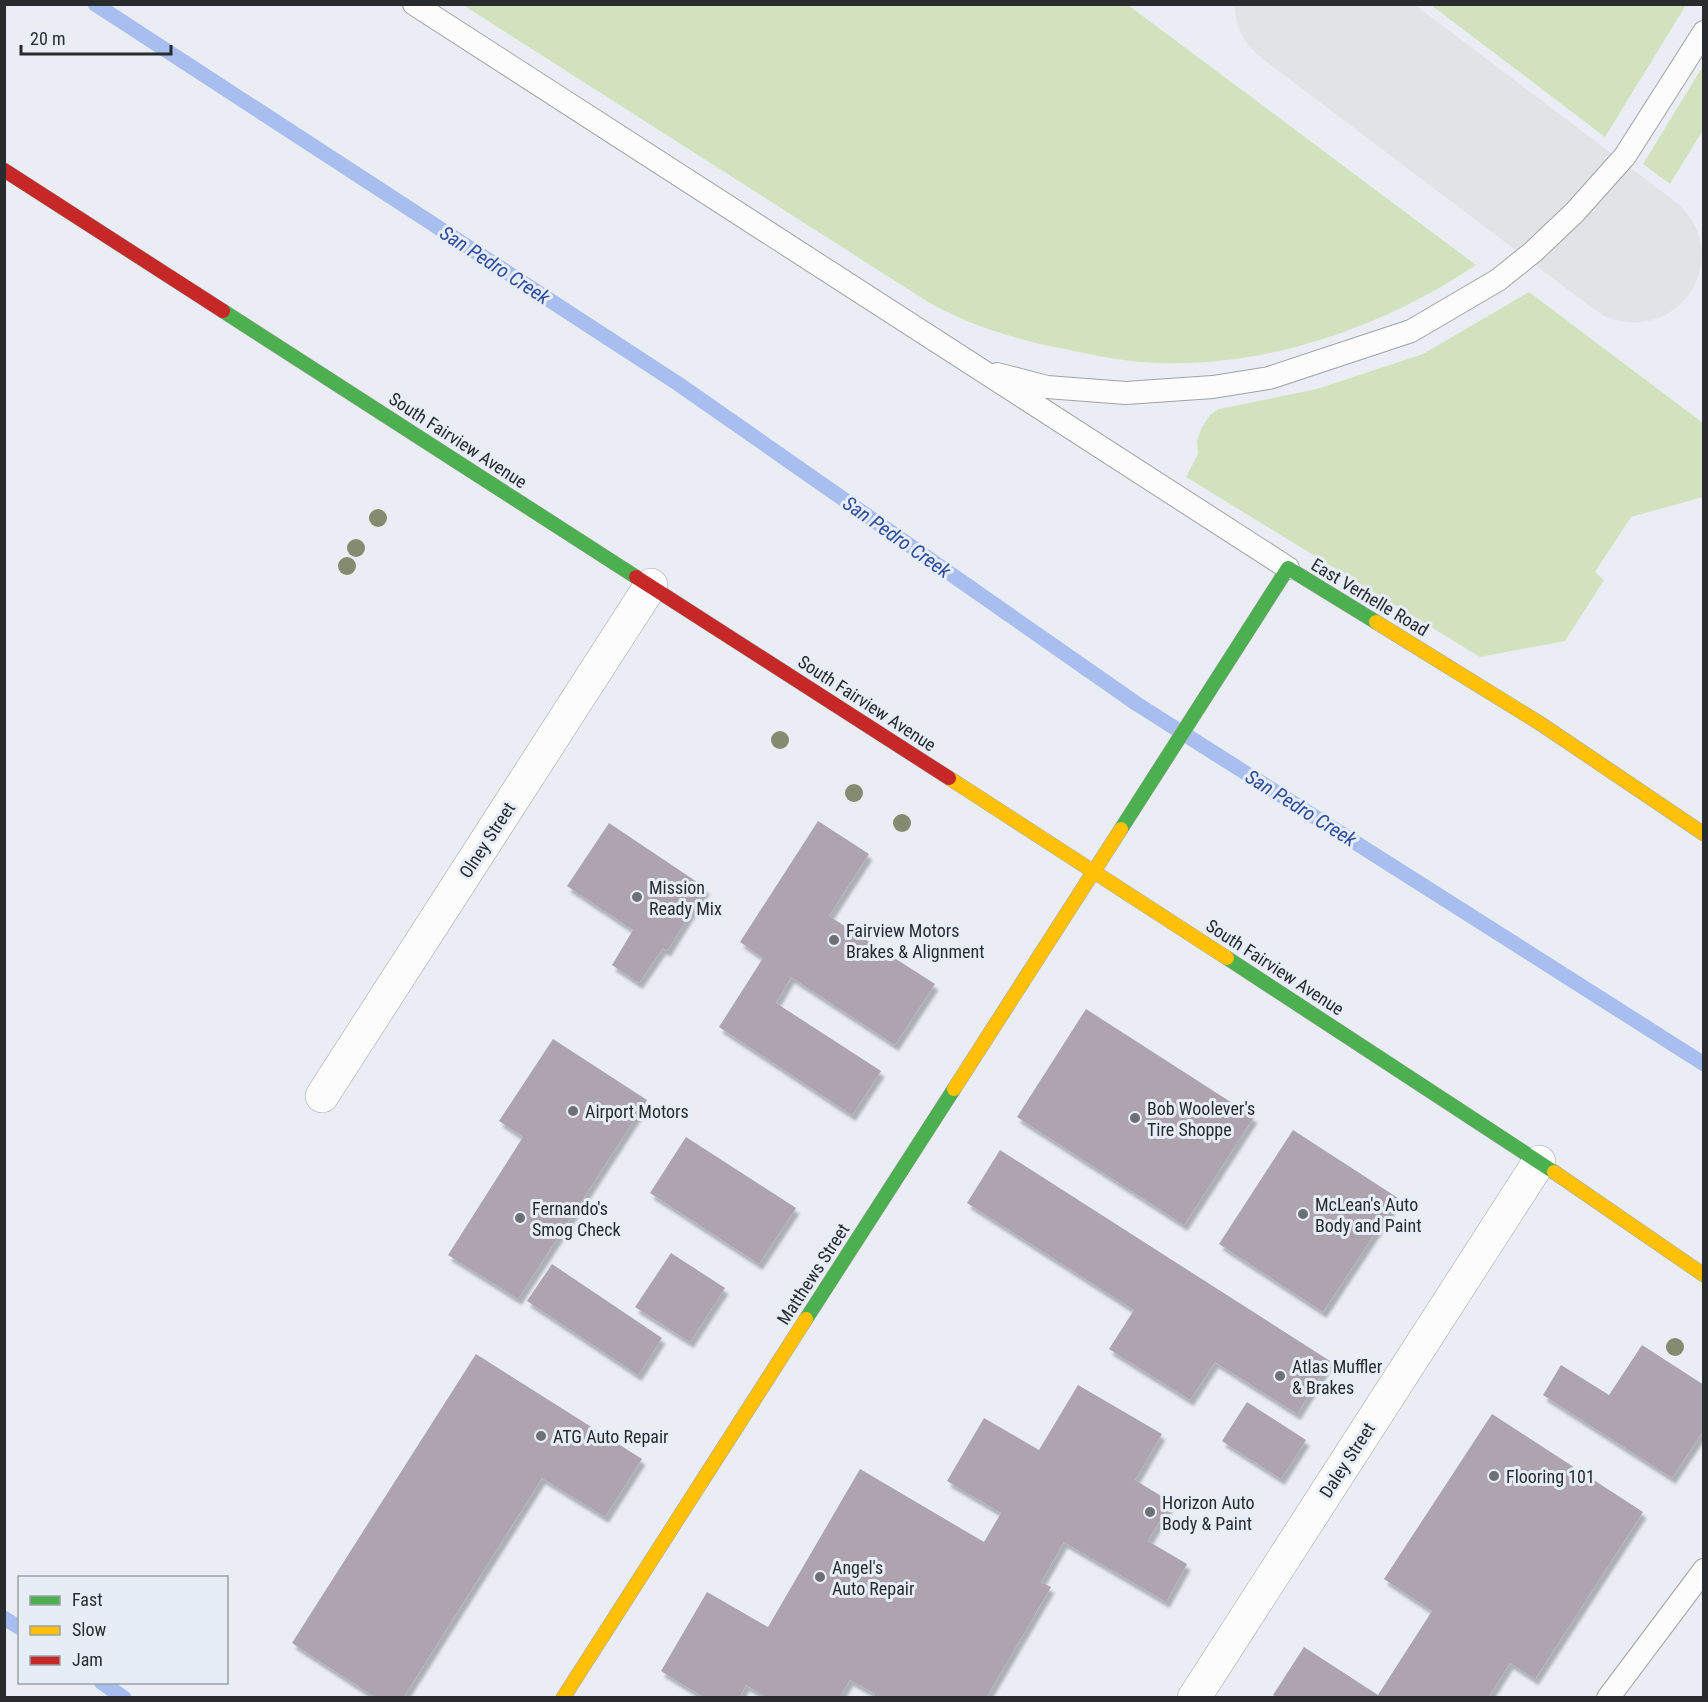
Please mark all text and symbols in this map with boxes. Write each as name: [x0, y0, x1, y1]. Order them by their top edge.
scale bar: [21, 18, 171, 56]
text: 20 m: [30, 28, 65, 49]
water label: San Pedro Creek: [436, 221, 556, 310]
street label: South Fairview Avenue: [385, 388, 531, 492]
water label: San Pedro Creek: [838, 491, 957, 584]
street label: East Verhelle Road: [1308, 554, 1432, 640]
street label: South Fairview Avenue: [794, 651, 940, 755]
water label: San Pedro Creek: [1241, 764, 1362, 852]
street label: Olney Street: [455, 798, 519, 882]
place label: Mission Ready Mix: [649, 877, 722, 919]
marker: Mission Ready Mix: [630, 890, 644, 904]
street label: South Fairview Avenue: [1202, 915, 1348, 1019]
place label: Fairview Motors Brakes & Alignment: [846, 920, 985, 962]
marker: Fairview Motors Brakes & Alignment: [827, 933, 841, 947]
place label: Bob Woolever's Tire Shoppe: [1147, 1098, 1255, 1140]
place label: Airport Motors: [585, 1101, 689, 1122]
marker: Airport Motors: [566, 1104, 580, 1118]
marker: Bob Woolever's Tire Shoppe: [1128, 1111, 1142, 1125]
place label: McLean's Auto Body and Paint: [1315, 1194, 1422, 1236]
place label: Fernando's Smog Check: [532, 1198, 621, 1240]
marker: McLean's Auto Body and Paint: [1296, 1207, 1310, 1221]
marker: Fernando's Smog Check: [513, 1211, 527, 1225]
street label: Matthews Street: [773, 1220, 853, 1328]
place label: Atlas Muffler & Brakes: [1292, 1356, 1383, 1398]
marker: Atlas Muffler & Brakes: [1273, 1369, 1287, 1383]
street label: Daley Street: [1315, 1419, 1379, 1501]
place label: ATG Auto Repair: [553, 1426, 669, 1447]
marker: ATG Auto Repair: [534, 1429, 548, 1443]
place label: Flooring 101: [1506, 1466, 1595, 1487]
marker: Flooring 101: [1487, 1469, 1501, 1483]
place label: Horizon Auto Body & Paint: [1162, 1492, 1255, 1534]
marker: Horizon Auto Body & Paint: [1143, 1505, 1157, 1519]
place label: Angel's Auto Repair: [832, 1557, 915, 1599]
marker: Angel's Auto Repair: [813, 1570, 827, 1584]
legend: [18, 1576, 228, 1684]
text: Fast: [72, 1589, 103, 1610]
text: Slow: [72, 1619, 107, 1640]
text: Jam: [72, 1649, 103, 1670]

